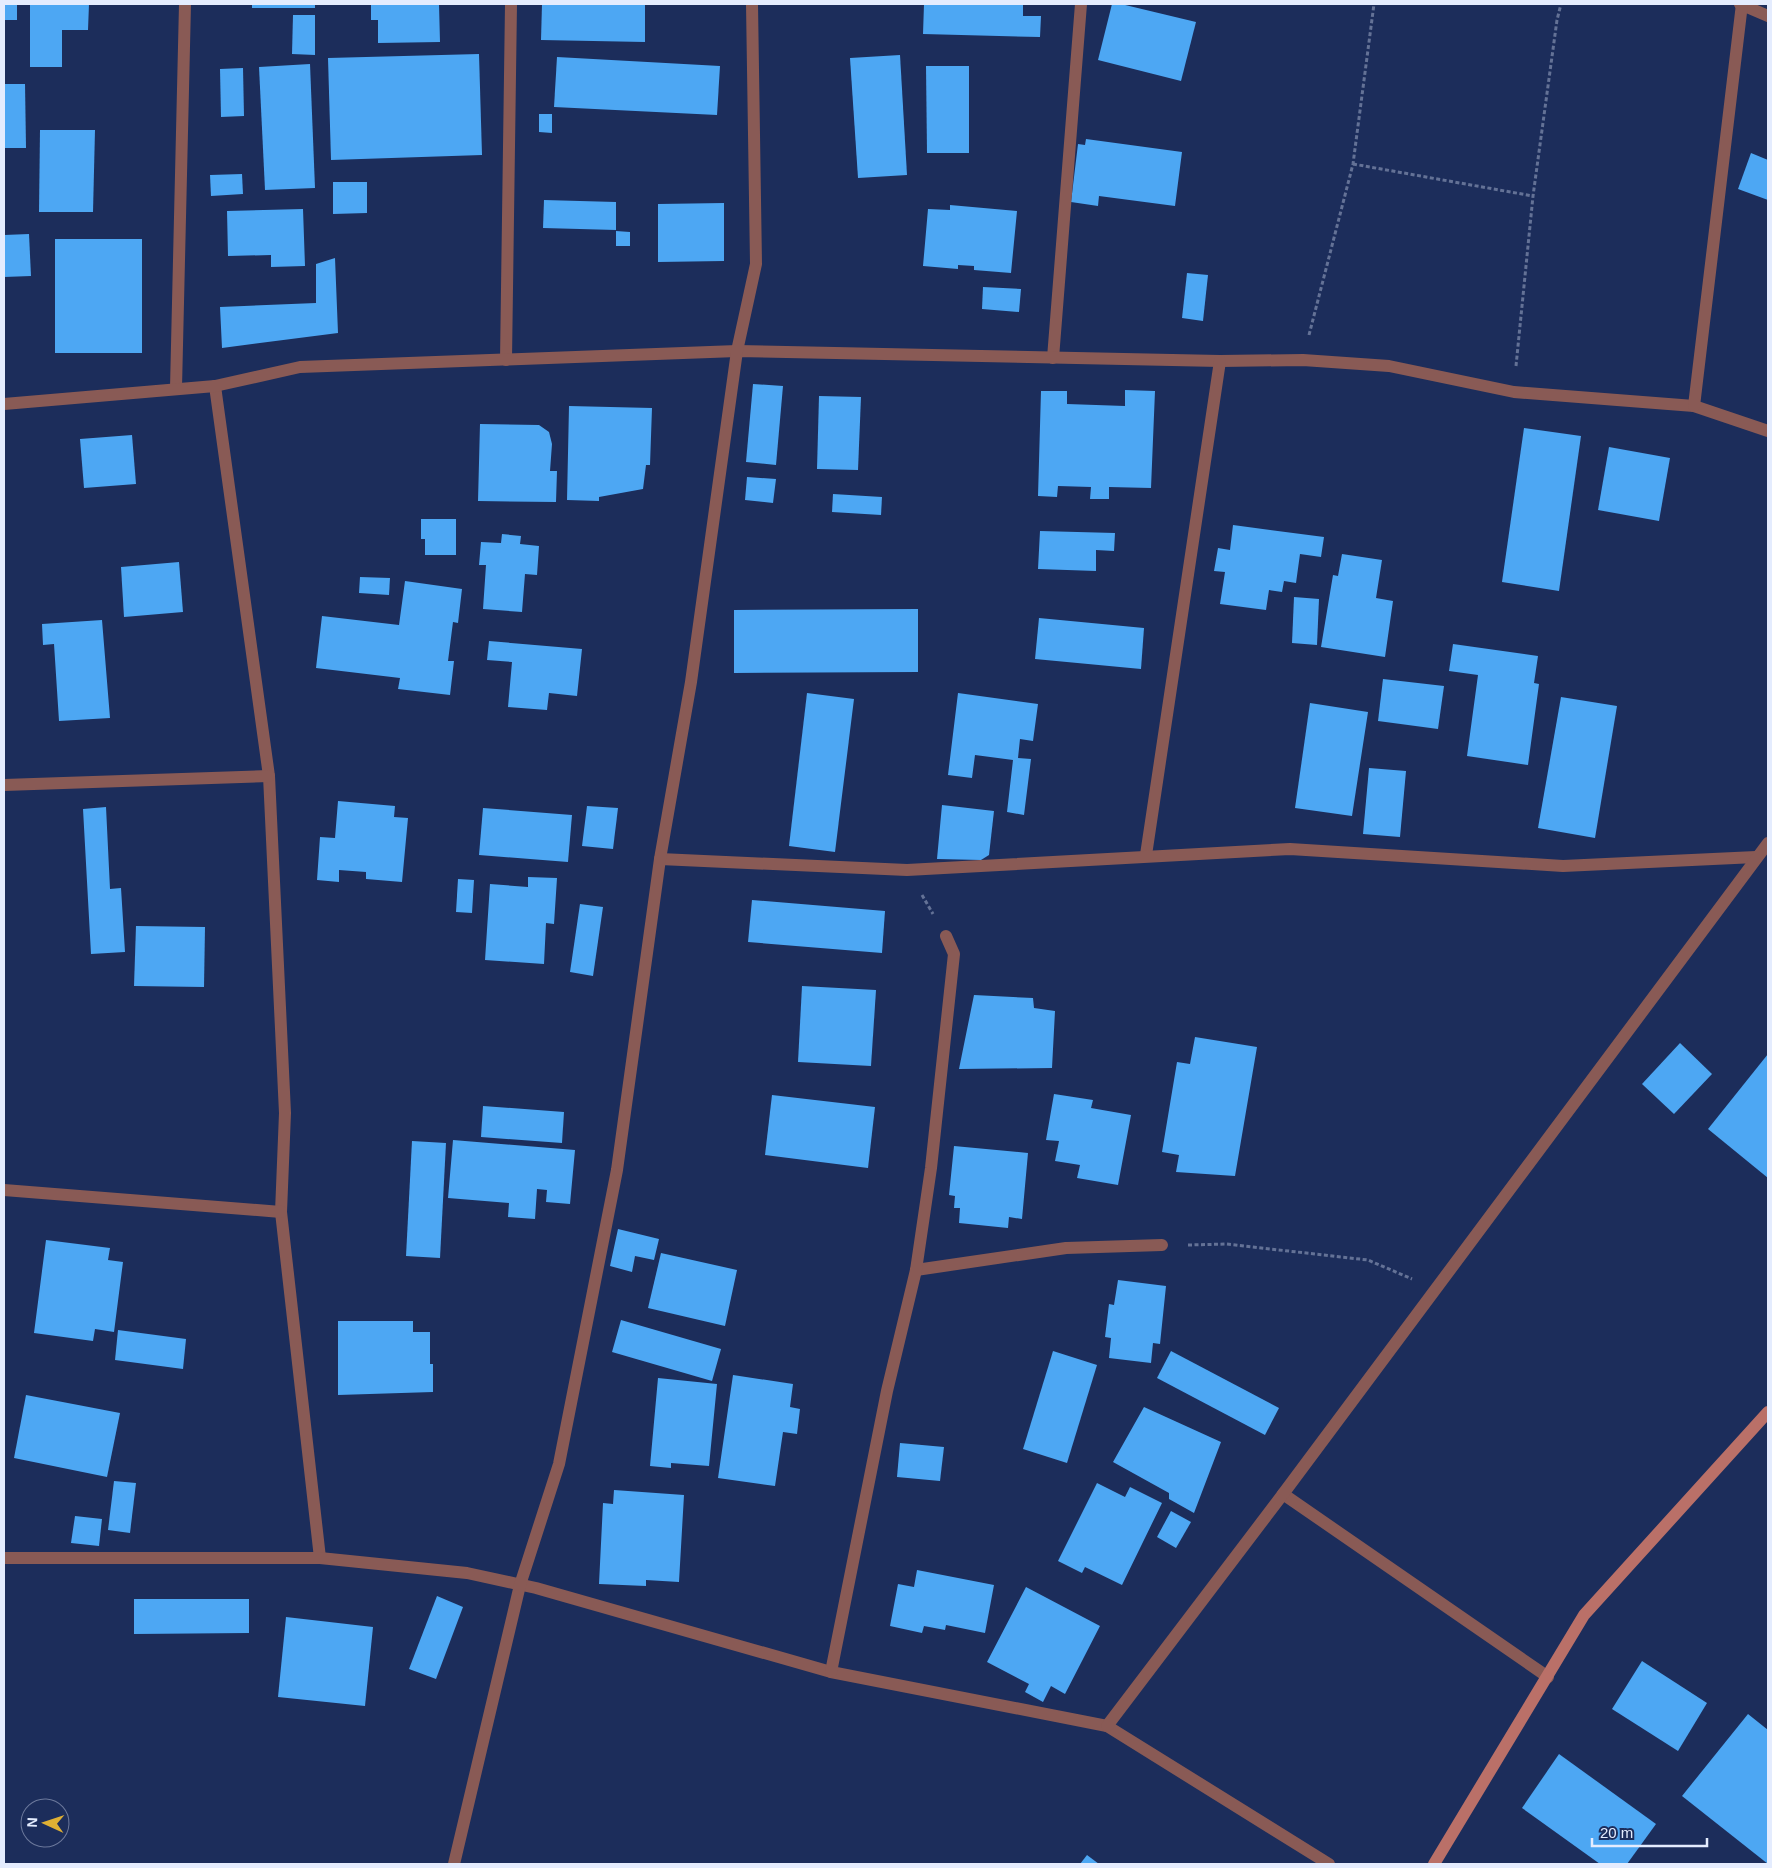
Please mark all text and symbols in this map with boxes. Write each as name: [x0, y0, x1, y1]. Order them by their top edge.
north arrow: [20, 1798, 70, 1848]
scale bar: [1592, 1816, 1707, 1848]
text: N: [24, 1817, 40, 1828]
text: 20 m: [1600, 1824, 1633, 1841]

